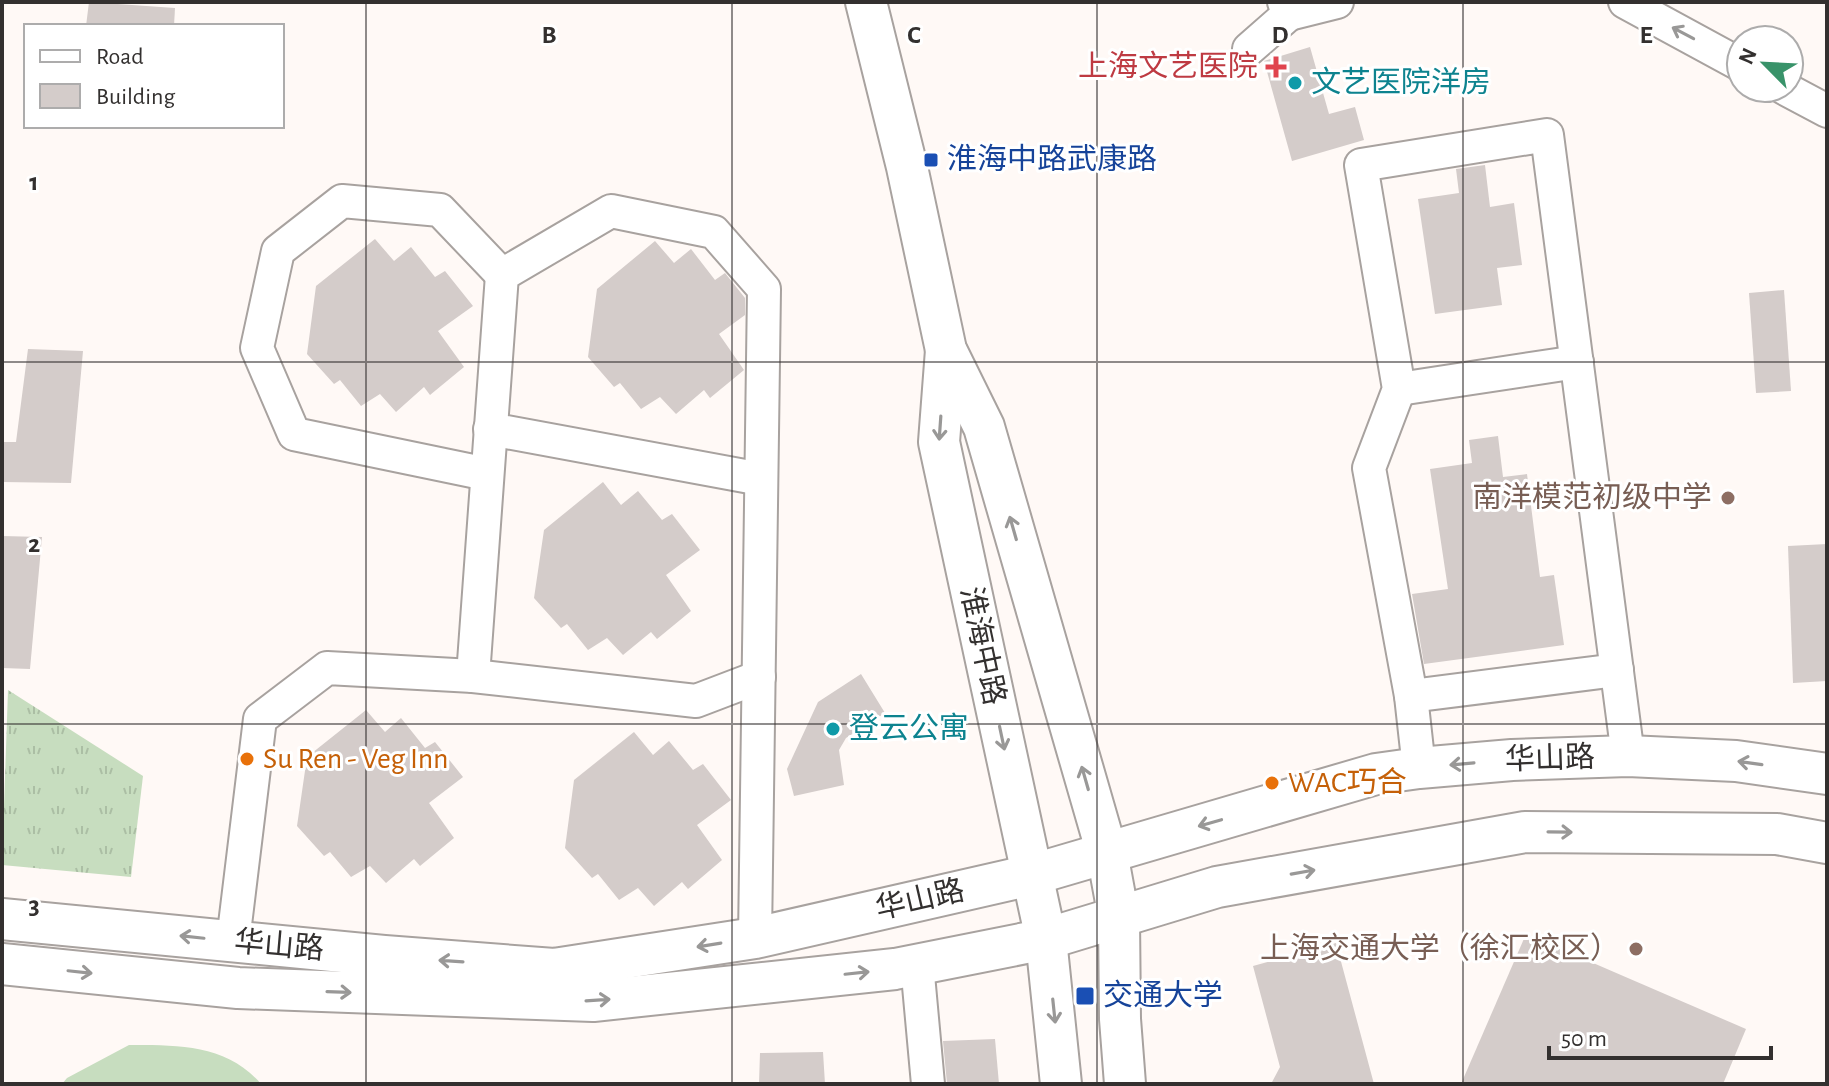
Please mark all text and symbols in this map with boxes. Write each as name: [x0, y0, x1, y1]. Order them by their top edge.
text: B: [541, 22, 557, 48]
text: C: [907, 22, 921, 48]
text: D: [1271, 22, 1289, 48]
text: E: [1639, 22, 1653, 48]
legend: [24, 24, 284, 128]
north arrow: [1725, 24, 1805, 104]
one-way arrow: [1672, 25, 1695, 41]
text: Road: [96, 45, 144, 69]
text: N: [1734, 45, 1761, 68]
place label: 上海文艺医院: [1078, 50, 1258, 82]
marker: 上海文艺医院: [1265, 56, 1287, 78]
place label: 文艺医院洋房: [1311, 66, 1491, 98]
marker: 文艺医院洋房: [1286, 74, 1304, 92]
text: Building: [96, 85, 175, 109]
place label: 淮海中路武康路: [947, 143, 1157, 175]
marker: 淮海中路武康路: [922, 151, 940, 169]
text: 1: [29, 169, 39, 195]
one-way arrow: [932, 414, 947, 441]
place label: 南洋模范初级中学: [1472, 481, 1712, 513]
marker: 南洋模范初级中学: [1719, 489, 1737, 507]
one-way arrow: [1005, 515, 1020, 541]
text: 2: [28, 531, 40, 557]
street label: 淮海中路: [955, 584, 1011, 708]
place label: 登云公寓: [849, 712, 969, 744]
marker: 登云公寓: [824, 720, 842, 738]
one-way arrow: [995, 724, 1010, 750]
street label: 华山路: [1504, 740, 1595, 776]
place label: Su Ren - Veg Inn: [263, 744, 449, 774]
marker: Su Ren - Veg Inn: [238, 750, 256, 768]
one-way arrow: [1738, 755, 1763, 770]
one-way arrow: [1449, 757, 1476, 772]
one-way arrow: [1077, 765, 1092, 791]
place label: WAC巧合: [1288, 766, 1407, 798]
marker: WAC巧合: [1263, 774, 1281, 792]
one-way arrow: [1197, 816, 1223, 831]
one-way arrow: [1546, 824, 1573, 840]
one-way arrow: [1290, 863, 1315, 878]
street label: 华山路: [872, 873, 967, 925]
text: 3: [28, 893, 40, 919]
street label: 华山路: [233, 925, 325, 965]
one-way arrow: [179, 930, 206, 945]
place label: 上海交通大学（徐汇校区）: [1260, 932, 1620, 964]
one-way arrow: [696, 938, 722, 953]
marker: 上海交通大学（徐汇校区）: [1627, 940, 1645, 958]
one-way arrow: [438, 953, 465, 968]
one-way arrow: [66, 964, 93, 979]
one-way arrow: [843, 965, 870, 980]
place label: 交通大学: [1103, 979, 1223, 1011]
one-way arrow: [325, 984, 352, 999]
marker: 交通大学: [1074, 985, 1096, 1007]
one-way arrow: [585, 992, 611, 1007]
one-way arrow: [1046, 997, 1061, 1024]
scale bar: [1549, 1010, 1771, 1060]
text: 50 m: [1561, 1027, 1607, 1051]

